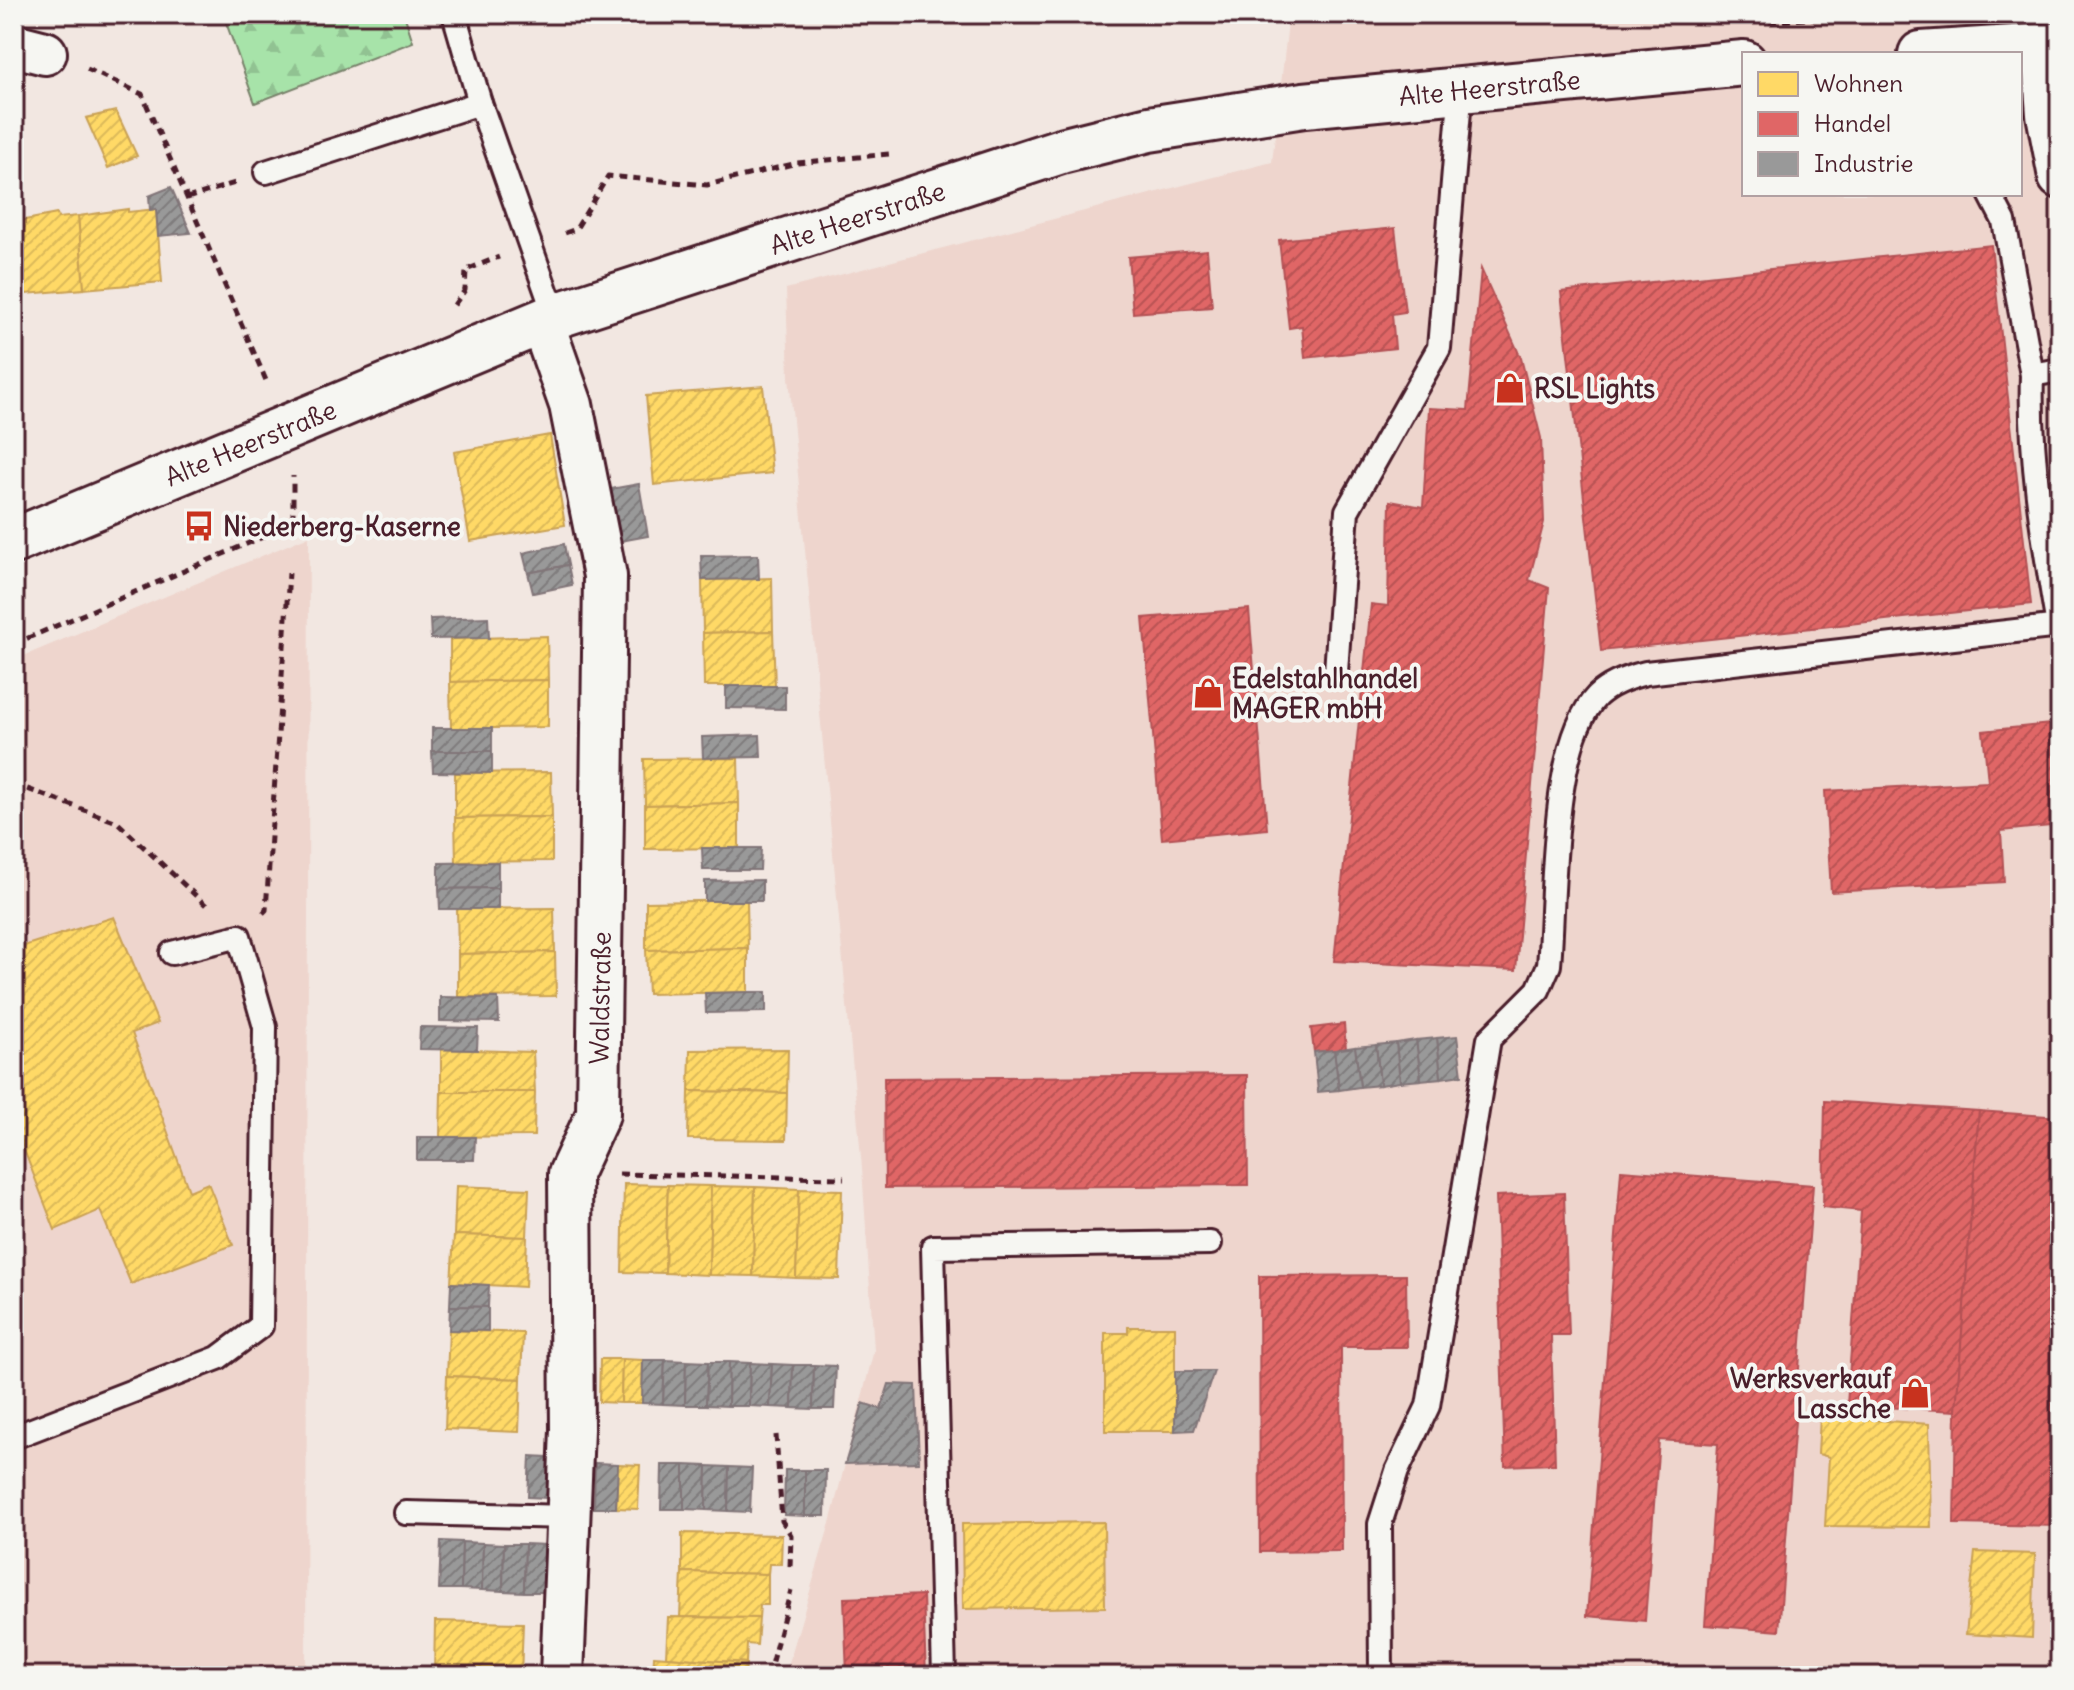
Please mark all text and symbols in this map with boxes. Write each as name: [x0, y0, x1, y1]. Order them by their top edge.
legend: [1742, 52, 2022, 196]
street label: Alte Heerstraße: [1397, 62, 1582, 112]
text: Wohnen: [1814, 68, 1903, 98]
text: Handel: [1814, 108, 1891, 138]
text: Industrie: [1814, 148, 1913, 178]
street label: Alte Heerstraße: [766, 173, 949, 261]
shop icon: RSL Lights: [1493, 371, 1527, 405]
place label: RSL Lights: [1534, 372, 1655, 405]
street label: Alte Heerstraße: [160, 392, 341, 493]
bus stop icon: Niederberg-Kaserne: [182, 509, 216, 543]
place label: Niederberg-Kaserne: [223, 510, 461, 543]
place label: Edelstahlhandel MAGER mbH: [1232, 662, 1418, 725]
shop icon: Edelstahlhandel MAGER mbH: [1191, 676, 1225, 710]
street label: Waldstraße: [582, 931, 618, 1065]
place label: Werksverkauf Lassche: [1730, 1362, 1892, 1425]
shop icon: Werksverkauf Lassche: [1898, 1376, 1932, 1410]

